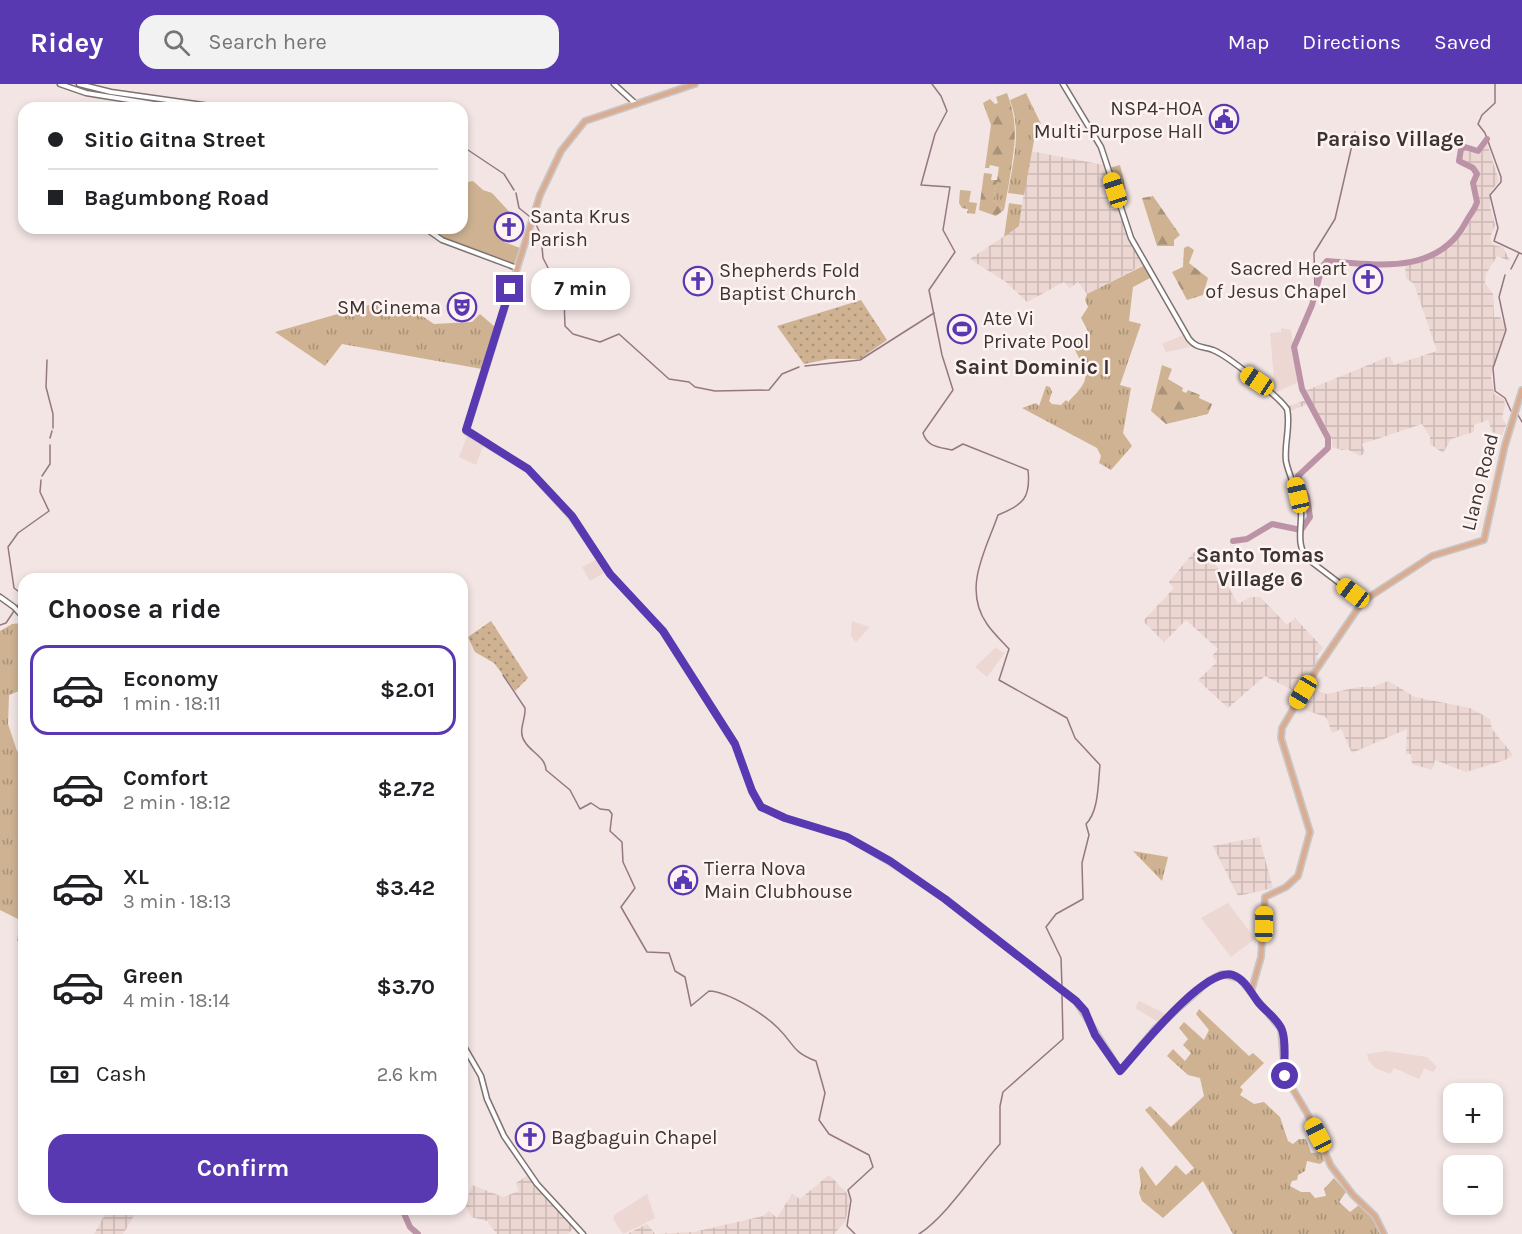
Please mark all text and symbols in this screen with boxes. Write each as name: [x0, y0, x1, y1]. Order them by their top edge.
search box: [139, 15, 559, 69]
text: Ridey: [30, 26, 103, 59]
icon: search: [160, 26, 193, 59]
text: Search here: [208, 29, 327, 55]
text: Map: [1228, 30, 1269, 54]
text: Directions: [1302, 30, 1401, 54]
text: Saved: [1434, 30, 1492, 54]
place label: NSP4-HOA Multi-Purpose Hall: [1034, 97, 1203, 143]
public building icon: NSP4-HOA Multi-Purpose Hall: [1208, 103, 1240, 135]
text: Sitio Gitna Street: [84, 127, 265, 153]
district label: Paraiso Village: [1316, 127, 1464, 151]
car: [1101, 170, 1129, 210]
text: Bagumbong Road: [84, 185, 270, 211]
place label: Santa Krus Parish: [530, 205, 630, 251]
church icon: Santa Krus Parish: [493, 211, 525, 243]
place label: Sacred Heart of Jesus Chapel: [1205, 257, 1347, 303]
place label: Shepherds Fold Baptist Church: [719, 259, 860, 305]
church icon: Sacred Heart of Jesus Chapel: [1352, 263, 1384, 295]
church icon: Shepherds Fold Baptist Church: [682, 265, 714, 297]
callout: 7 min: [531, 268, 630, 310]
route end: [496, 275, 523, 302]
text: 7 min: [554, 277, 607, 300]
theatre icon: SM Cinema: [446, 291, 478, 323]
place label: SM Cinema: [337, 296, 441, 319]
place label: Ate Vi Private Pool: [983, 307, 1089, 353]
sports icon: Ate Vi Private Pool: [946, 313, 978, 345]
district label: Saint Dominic I: [954, 355, 1110, 379]
car: [1237, 363, 1277, 399]
street label: Llano Road: [1457, 431, 1503, 533]
car: [1285, 475, 1311, 515]
district label: Santo Tomas Village 6: [1196, 543, 1324, 591]
car: [1333, 575, 1373, 611]
text: Choose a ride: [48, 593, 221, 625]
icon: car: [51, 663, 105, 717]
text: Economy: [123, 666, 218, 692]
car: [1286, 672, 1320, 712]
text: $2.01: [380, 677, 435, 703]
text: 1 min · 18:11: [123, 692, 221, 715]
icon: car: [51, 762, 105, 816]
text: Comfort: [123, 765, 208, 791]
text: $2.72: [378, 776, 435, 802]
text: 2 min · 18:12: [123, 791, 231, 814]
place label: Tierra Nova Main Clubhouse: [704, 857, 852, 903]
icon: car: [51, 861, 105, 915]
text: XL: [123, 864, 149, 890]
public building icon: Tierra Nova Main Clubhouse: [667, 864, 699, 896]
text: $3.42: [375, 875, 435, 901]
text: 3 min · 18:13: [123, 890, 231, 913]
car: [1255, 906, 1273, 942]
icon: car: [51, 960, 105, 1014]
text: Green: [123, 963, 184, 989]
text: $3.70: [377, 974, 435, 1000]
text: 4 min · 18:14: [123, 989, 230, 1012]
icon: cash: [48, 1058, 81, 1091]
text: Cash: [96, 1061, 146, 1087]
route start: [1271, 1062, 1298, 1089]
text: 2.6 km: [377, 1063, 438, 1086]
map controls: [1443, 1083, 1503, 1215]
button: +: [1443, 1083, 1503, 1143]
car: [1302, 1115, 1334, 1155]
church icon: Bagbaguin Chapel: [514, 1121, 546, 1153]
place label: Bagbaguin Chapel: [551, 1126, 718, 1149]
button: Confirm: [48, 1134, 438, 1203]
button: −: [1443, 1155, 1503, 1215]

